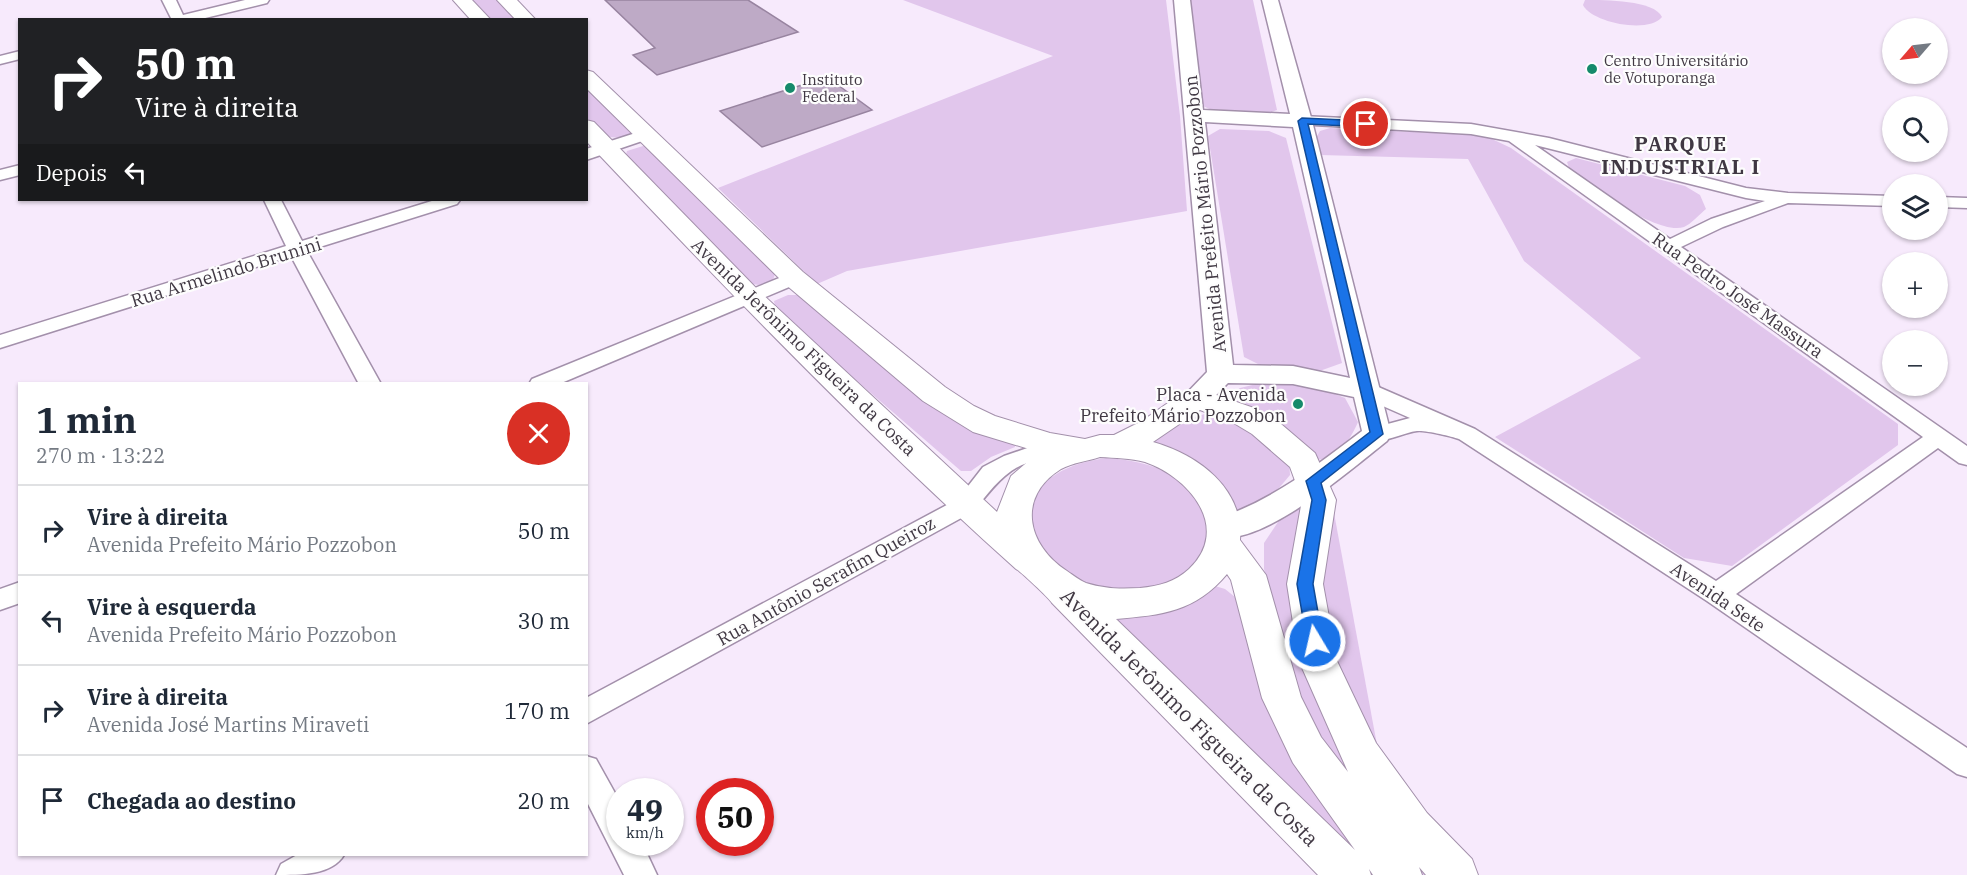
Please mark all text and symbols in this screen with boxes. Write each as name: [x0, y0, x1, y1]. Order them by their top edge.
north arrow: [1882, 18, 1948, 84]
map controls: [1882, 18, 1948, 396]
text: 50 m: [135, 36, 236, 91]
icon: right: [36, 42, 114, 120]
place label: Centro Universitário de Votuporanga: [1604, 51, 1748, 87]
marker: Centro Universitário de Votuporanga: [1585, 62, 1599, 76]
place label: Instituto Federal: [802, 70, 862, 106]
street label: Avenida Prefeito Mário Pozzobon: [1179, 74, 1231, 354]
marker: Instituto Federal: [783, 81, 797, 95]
text: Vire à direita: [135, 89, 299, 124]
button: search: [1882, 96, 1948, 162]
pin: [1340, 98, 1391, 149]
icon: arrive: [1349, 107, 1382, 140]
district label: PARQUE INDUSTRIAL I: [1601, 130, 1761, 180]
icon: left: [119, 156, 152, 189]
text: Depois: [36, 158, 107, 187]
button: layers: [1882, 174, 1948, 240]
street label: Rua Pedro José Massura: [1648, 227, 1828, 363]
street label: Rua Armelindo Brunini: [128, 232, 324, 312]
street label: Avenida Jerônimo Figueira da Costa: [687, 233, 921, 461]
button: +: [1882, 252, 1948, 318]
button: −: [1882, 330, 1948, 396]
place label: Placa - Avenida Prefeito Mário Pozzobon: [1080, 383, 1286, 427]
text: 1 min: [36, 396, 137, 443]
marker: Placa - Avenida Prefeito Mário Pozzobon: [1291, 397, 1305, 411]
button: close: [507, 402, 570, 465]
text: 270 m · 13:22: [36, 442, 165, 469]
text: Vire à direita: [87, 502, 228, 531]
street label: Rua Antônio Serafim Queiroz: [713, 511, 939, 651]
icon: right: [36, 514, 69, 547]
text: 50 m: [518, 516, 570, 545]
text: Avenida Prefeito Mário Pozzobon: [87, 531, 397, 558]
street label: Avenida Sete: [1666, 557, 1770, 637]
street label: Avenida Jerônimo Figueira da Costa: [1055, 582, 1325, 852]
text: Vire à esquerda: [87, 592, 257, 621]
icon: left: [36, 604, 69, 637]
text: 30 m: [518, 606, 570, 635]
position arrow: [1283, 609, 1347, 673]
text: Avenida Prefeito Mário Pozzobon: [87, 621, 397, 648]
text: Vire à direita: [87, 682, 228, 711]
icon: right: [36, 694, 69, 727]
text: 170 m: [504, 696, 570, 725]
text: Avenida José Martins Miraveti: [87, 711, 369, 738]
speed limit sign: 50: [696, 778, 774, 856]
icon: arrive: [36, 784, 69, 817]
text: Chegada ao destino: [87, 786, 296, 815]
text: 20 m: [518, 786, 570, 815]
text: 49: [627, 790, 663, 829]
text: km/h: [626, 823, 664, 842]

